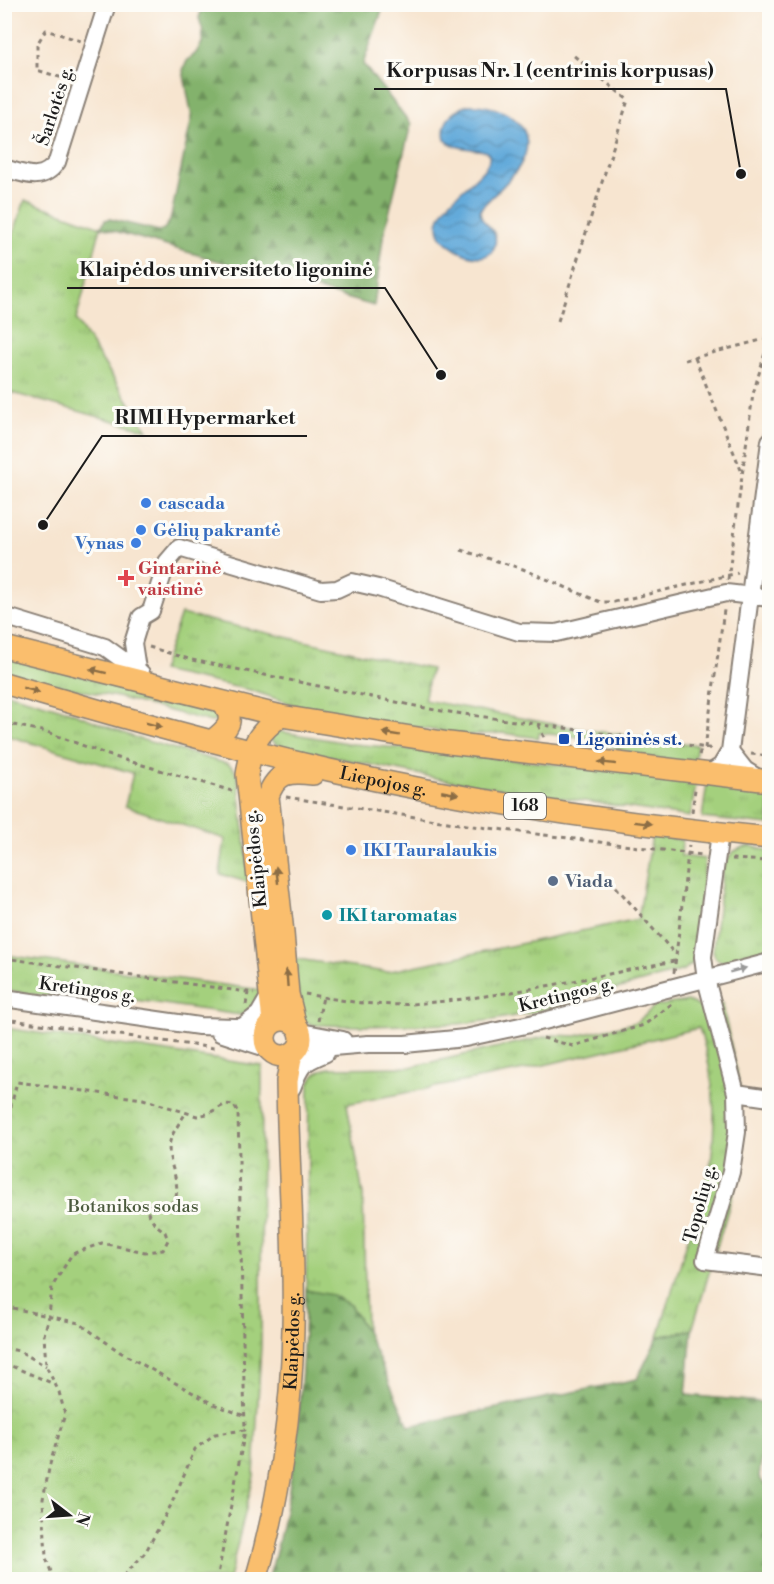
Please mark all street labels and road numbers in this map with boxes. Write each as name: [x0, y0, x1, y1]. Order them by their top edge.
street label: Šarlotės g.: [31, 63, 79, 149]
street label: Liepojos g.: [338, 761, 429, 801]
road number: 168: [504, 793, 546, 819]
street label: Klaipėdos g.: [239, 809, 273, 909]
street label: Kretingos g.: [37, 972, 137, 1008]
street label: Kretingos g.: [516, 972, 616, 1018]
street label: Topolių g.: [679, 1162, 721, 1246]
street label: Klaipėdos g.: [279, 1292, 305, 1391]

